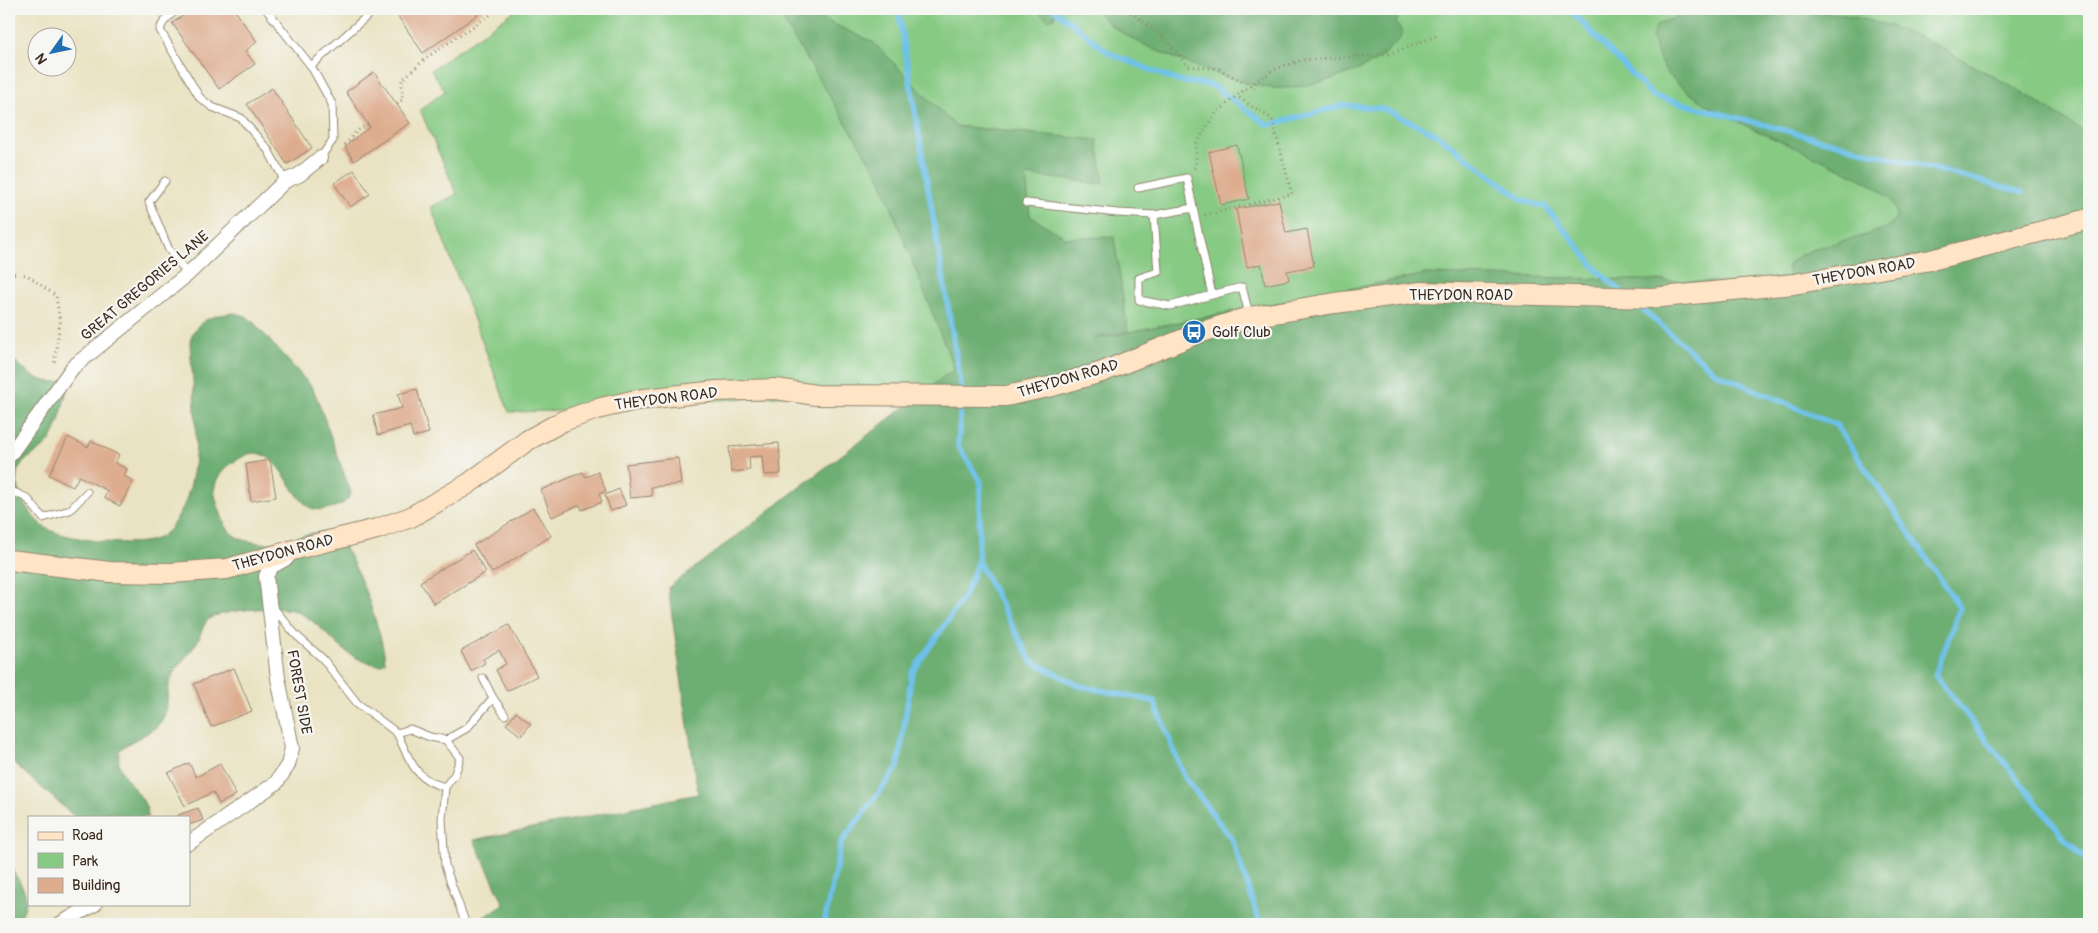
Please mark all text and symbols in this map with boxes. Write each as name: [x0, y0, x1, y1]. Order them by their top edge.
north arrow: [28, 28, 78, 78]
text: N: [32, 50, 51, 67]
street label: GREAT GREGORIES LANE: [77, 227, 213, 345]
street label: THEYDON ROAD: [1811, 254, 1917, 290]
street label: THEYDON ROAD: [1409, 286, 1513, 305]
bus stop icon: Golf Club: [1181, 319, 1207, 345]
place label: Golf Club: [1212, 323, 1271, 342]
street label: THEYDON ROAD: [1015, 356, 1121, 402]
street label: THEYDON ROAD: [613, 383, 719, 415]
street label: THEYDON ROAD: [230, 530, 336, 576]
street label: FOREST SIDE: [282, 648, 316, 736]
legend: [28, 816, 190, 906]
text: Road: [72, 826, 103, 845]
text: Park: [72, 852, 99, 871]
text: Building: [72, 876, 120, 895]

